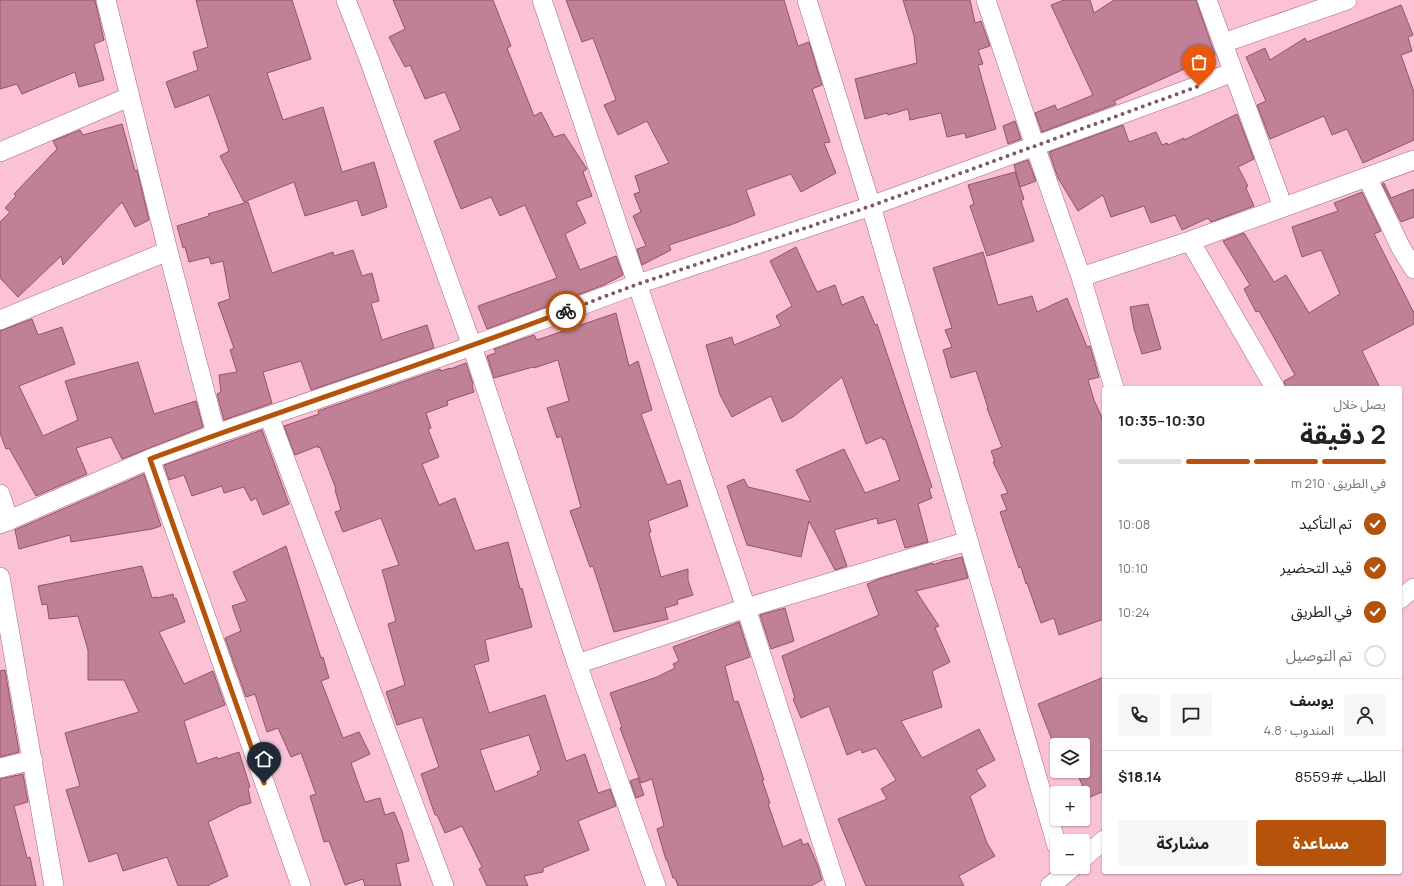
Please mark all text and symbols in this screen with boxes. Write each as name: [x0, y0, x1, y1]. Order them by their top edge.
pin: [1182, 45, 1216, 86]
icon: bag: [1188, 51, 1210, 73]
courier: [546, 291, 586, 331]
icon: bike: [555, 300, 577, 322]
text: يصل خلال: [1333, 395, 1386, 413]
text: 10:30–10:35: [1118, 410, 1205, 431]
text: 2 دقيقة: [1300, 416, 1386, 452]
text: في الطريق · 210 m: [1291, 474, 1386, 492]
text: تم التأكيد: [1299, 513, 1352, 534]
icon: check: [1364, 513, 1386, 535]
text: 10:08: [1118, 515, 1150, 533]
text: قيد التحضير: [1280, 557, 1352, 578]
icon: check: [1364, 557, 1386, 579]
text: 10:10: [1118, 559, 1148, 577]
text: في الطريق: [1291, 601, 1352, 622]
icon: check: [1364, 601, 1386, 623]
text: 10:24: [1118, 603, 1150, 621]
text: تم التوصيل: [1286, 645, 1352, 666]
text: يوسف: [1290, 690, 1334, 711]
button: phone: [1118, 694, 1160, 736]
button: chat: [1170, 694, 1212, 736]
button: person: [1344, 694, 1386, 736]
text: المندوب · 4.8: [1264, 721, 1334, 739]
map controls: [1050, 738, 1090, 874]
button: layers: [1050, 738, 1090, 778]
pin: [247, 742, 281, 783]
icon: home: [253, 748, 275, 770]
text: $18.14: [1118, 766, 1162, 787]
text: الطلب #8559: [1295, 766, 1386, 787]
button: +: [1050, 786, 1090, 826]
button: مشاركة: [1118, 820, 1248, 866]
button: مساعدة: [1256, 820, 1386, 866]
button: −: [1050, 834, 1090, 874]

